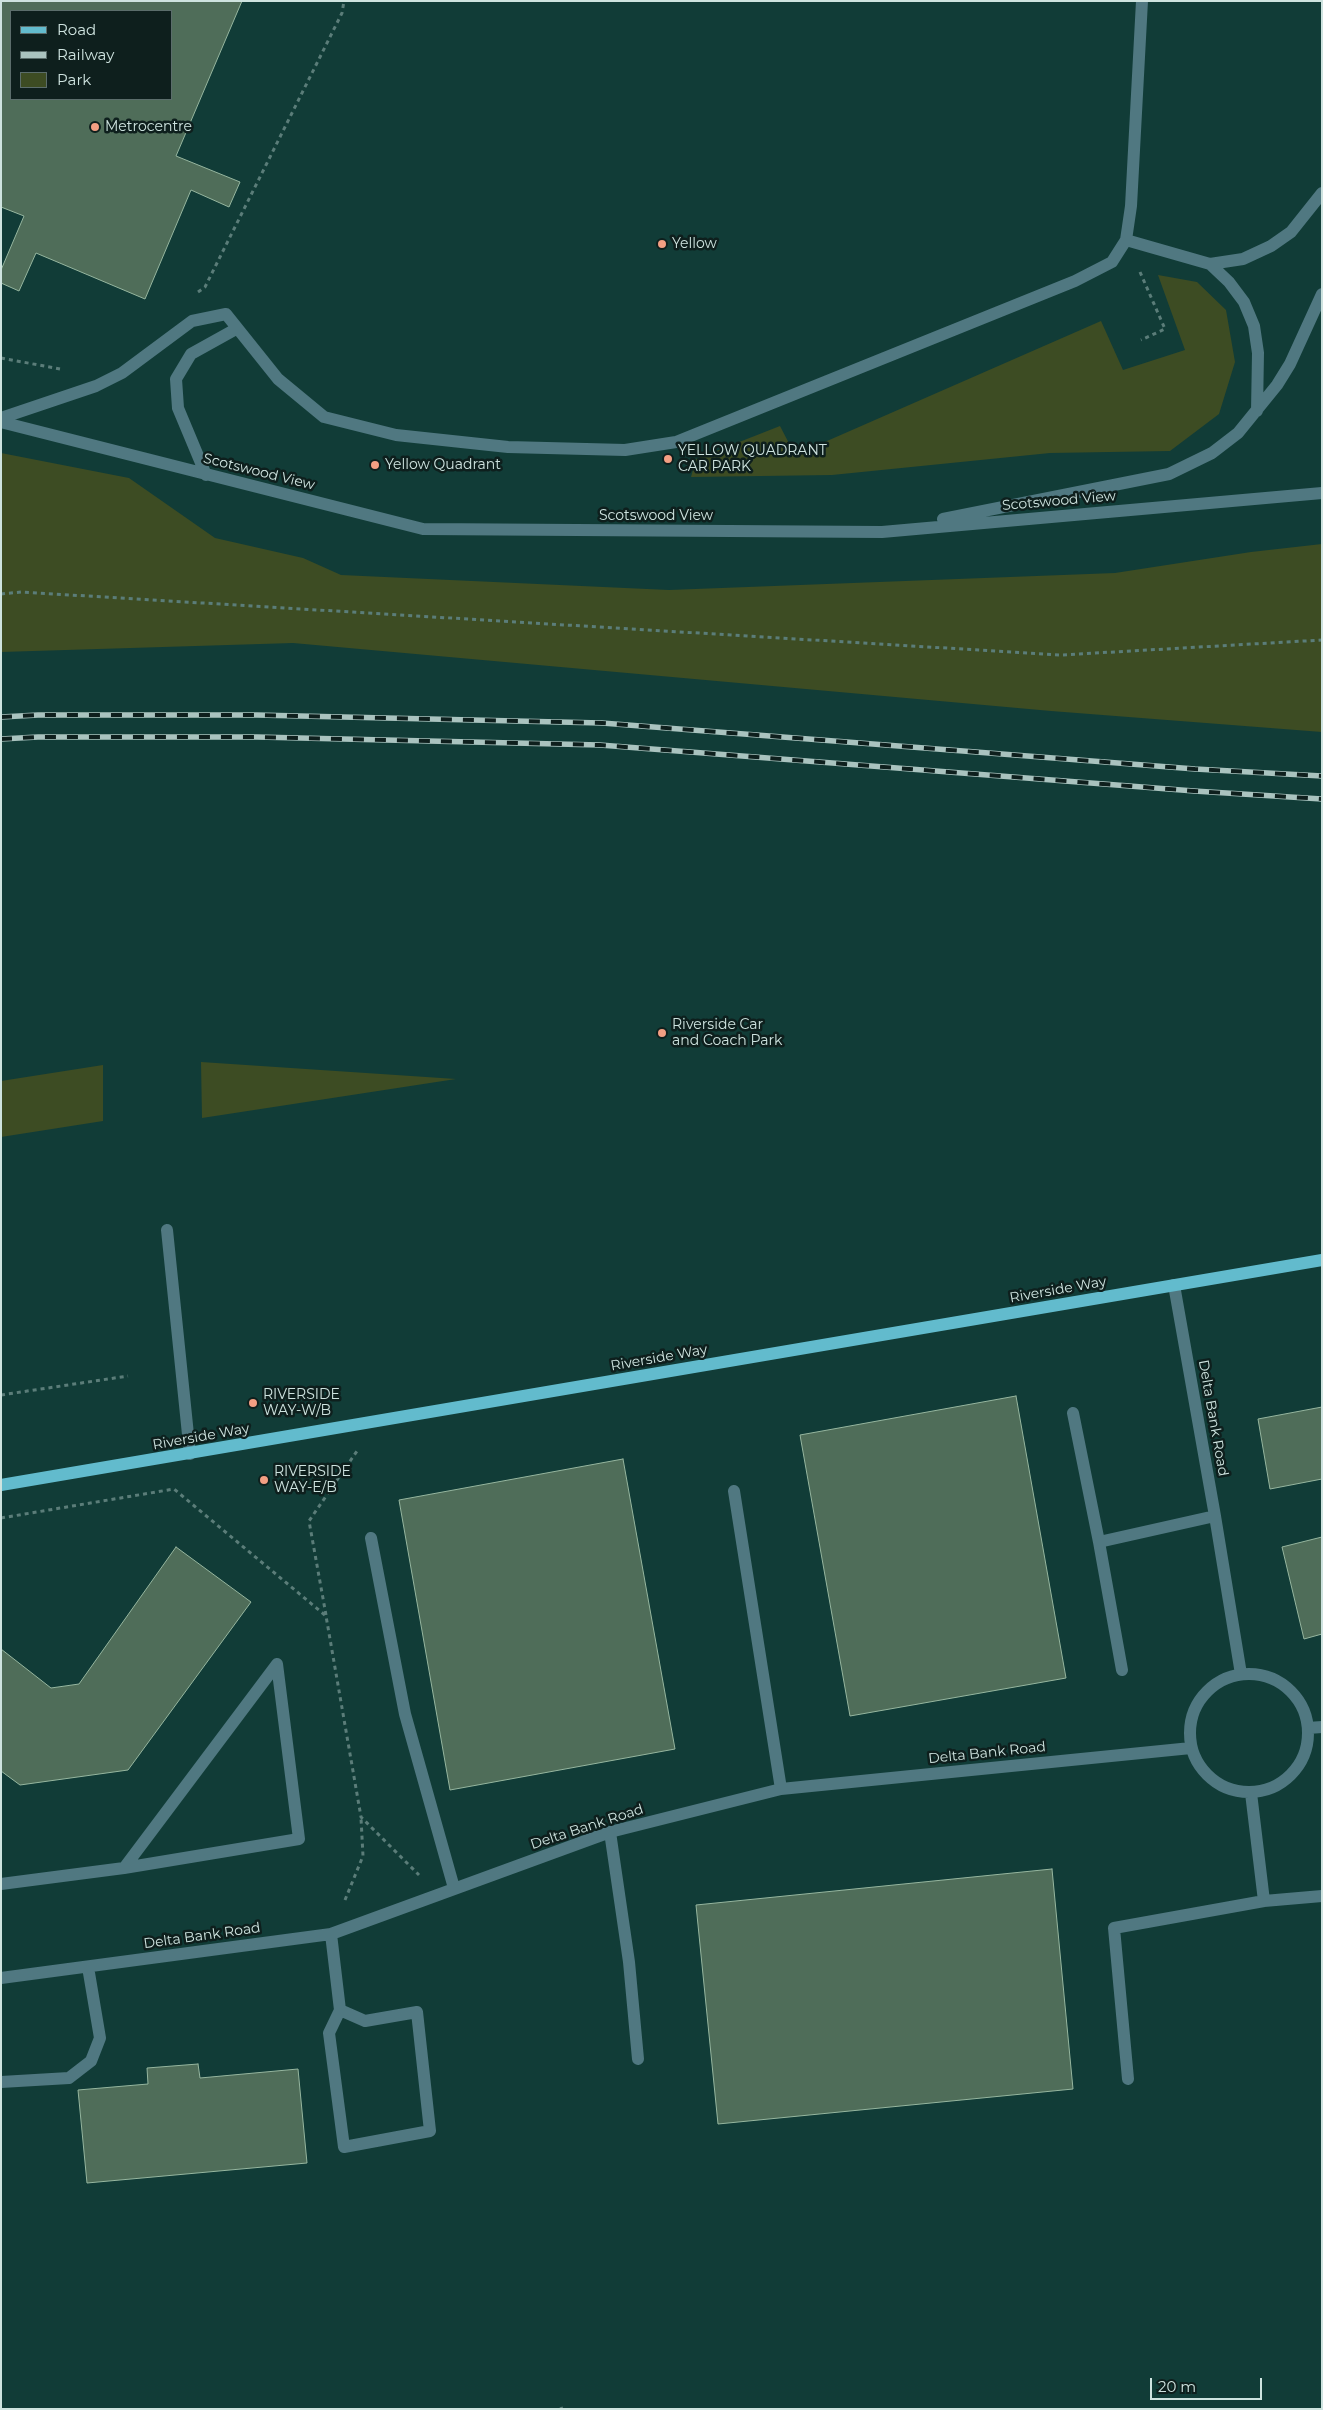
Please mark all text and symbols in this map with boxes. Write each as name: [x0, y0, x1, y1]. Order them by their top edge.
legend: [10, 10, 172, 100]
text: Road: [57, 20, 96, 39]
text: Railway: [57, 45, 114, 64]
text: Park: [57, 70, 91, 89]
place label: Metrocentre: [105, 119, 192, 135]
marker: Metrocentre: [89, 121, 101, 133]
place label: Yellow: [672, 236, 717, 252]
marker: Yellow: [656, 238, 668, 250]
place label: YELLOW QUADRANT CAR PARK: [678, 443, 827, 476]
street label: Scotswood View: [202, 450, 316, 494]
marker: YELLOW QUADRANT CAR PARK: [662, 453, 674, 465]
place label: Yellow Quadrant: [385, 457, 501, 473]
marker: Yellow Quadrant: [369, 459, 381, 471]
street label: Scotswood View: [1001, 488, 1117, 514]
street label: Scotswood View: [599, 508, 713, 524]
place label: Riverside Car and Coach Park: [672, 1017, 782, 1050]
marker: Riverside Car and Coach Park: [656, 1027, 668, 1039]
street label: Riverside Way: [1008, 1273, 1108, 1307]
street label: Riverside Way: [609, 1341, 709, 1375]
street label: Delta Bank Road: [1194, 1358, 1232, 1478]
place label: RIVERSIDE WAY-W/B: [263, 1387, 340, 1420]
marker: RIVERSIDE WAY-W/B: [247, 1397, 259, 1409]
street label: Riverside Way: [151, 1420, 251, 1454]
place label: RIVERSIDE WAY-E/B: [274, 1464, 351, 1496]
marker: RIVERSIDE WAY-E/B: [258, 1474, 270, 1486]
street label: Delta Bank Road: [927, 1738, 1047, 1768]
street label: Delta Bank Road: [528, 1801, 646, 1853]
street label: Delta Bank Road: [142, 1919, 262, 1953]
scale bar: [1153, 2368, 1266, 2400]
text: 20 m: [1158, 2377, 1196, 2396]

